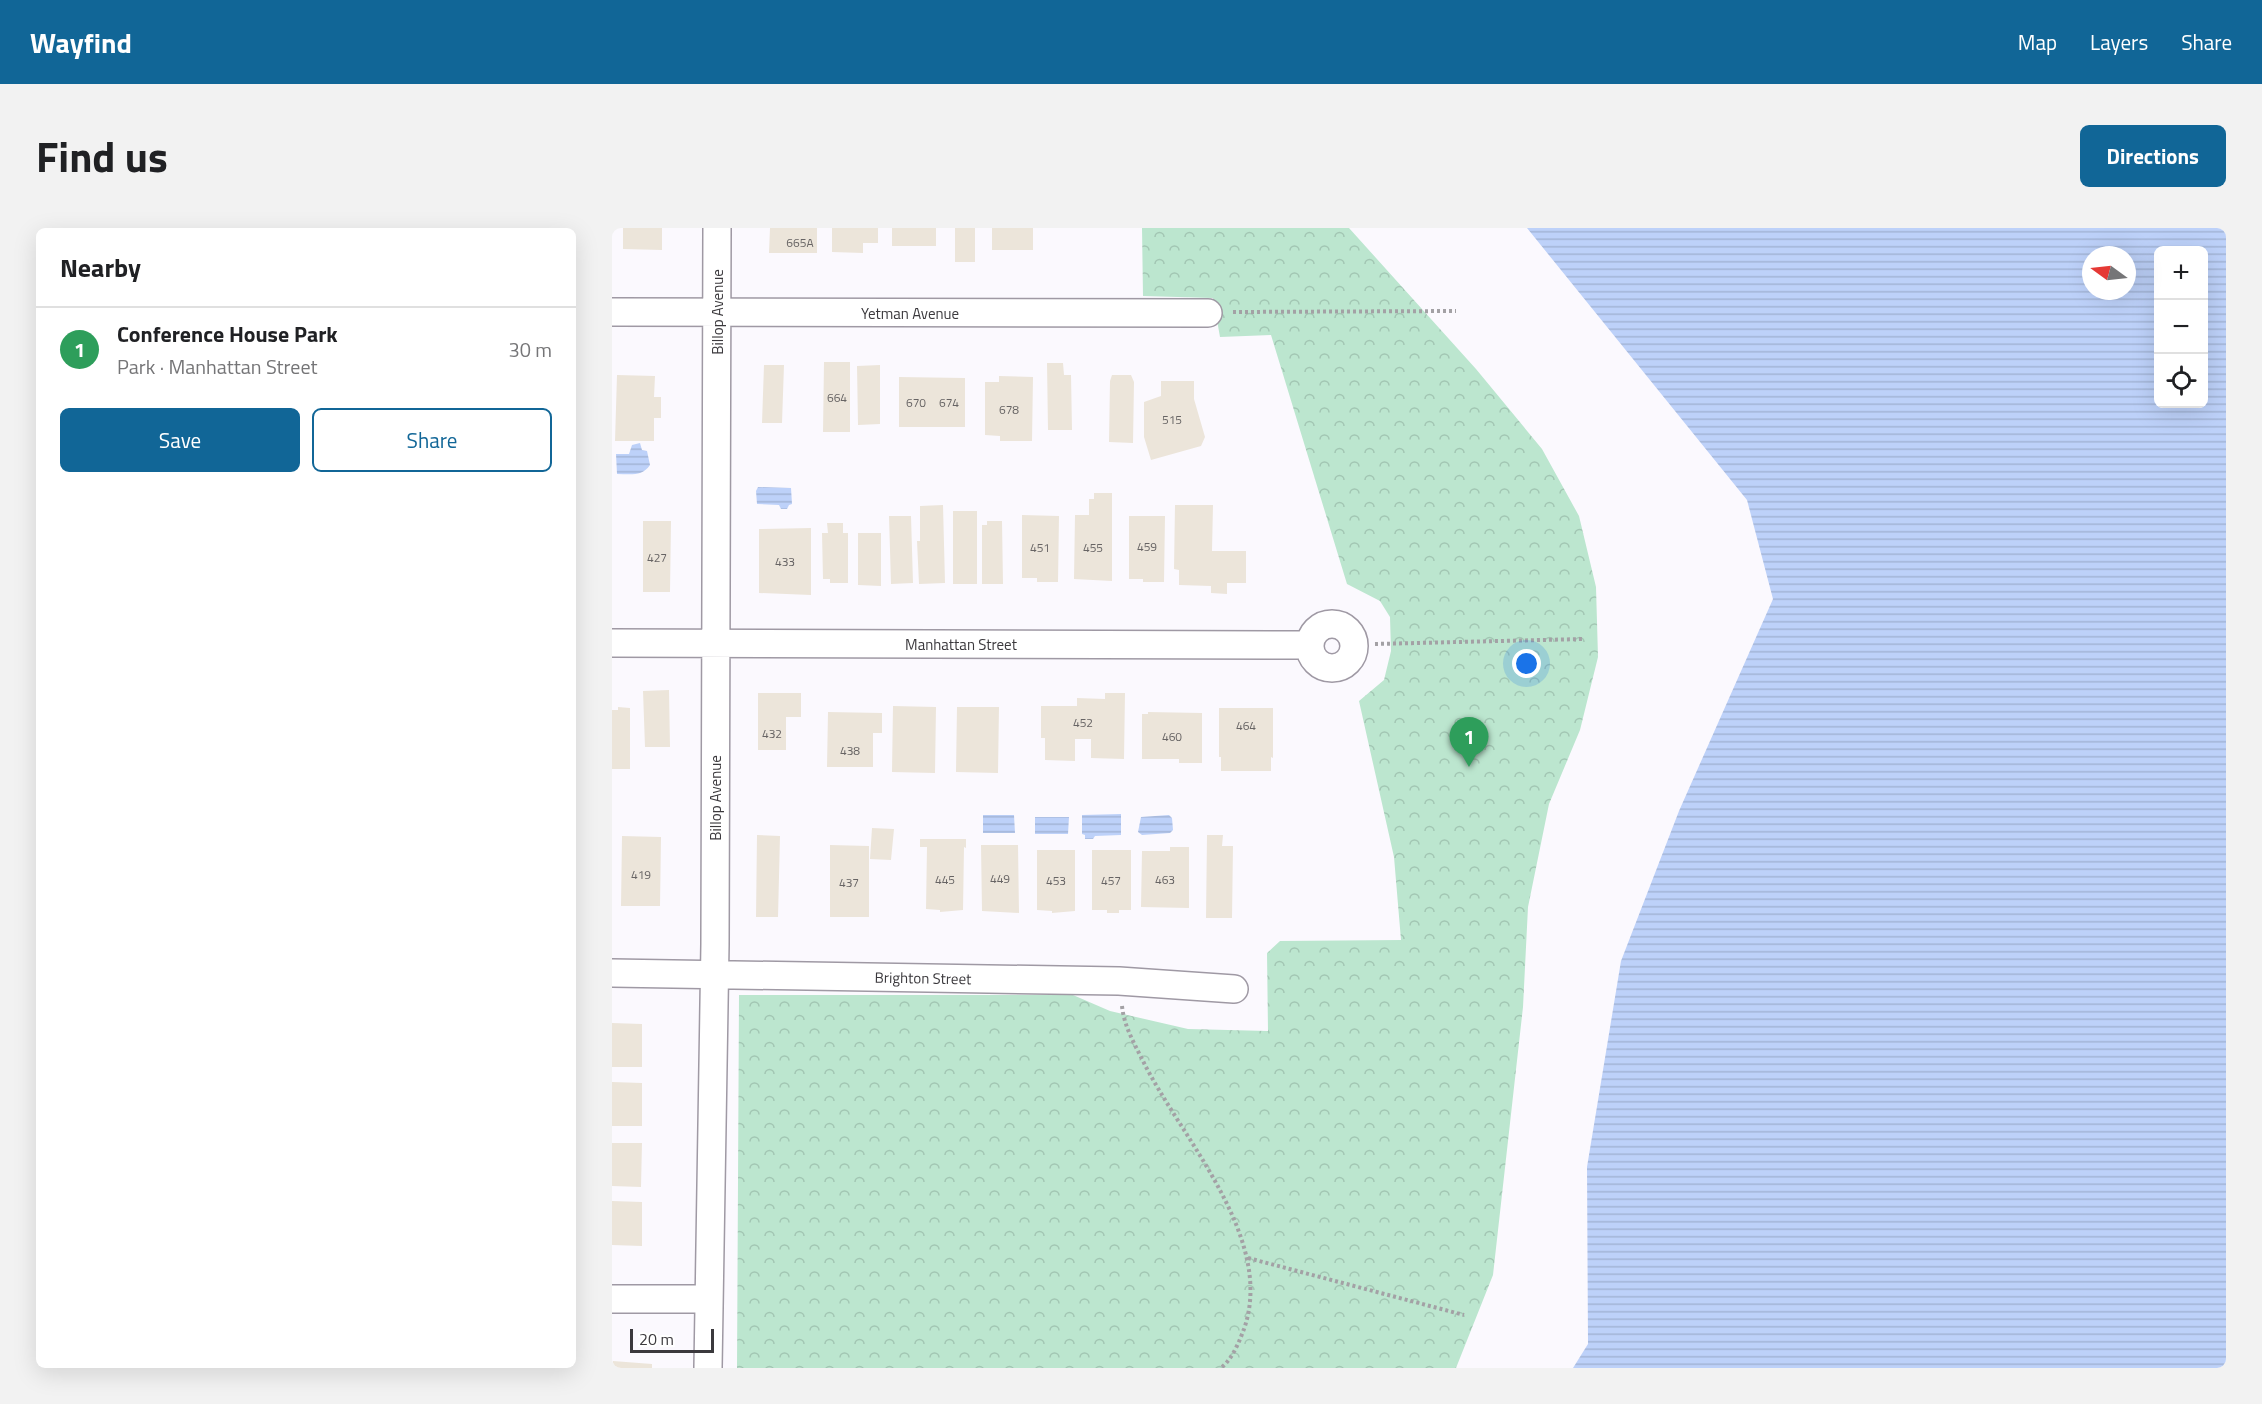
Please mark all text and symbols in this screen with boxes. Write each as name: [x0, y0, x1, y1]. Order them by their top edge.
text: Wayfind: [30, 21, 132, 64]
text: Map: [2018, 26, 2057, 58]
text: Layers: [2090, 26, 2148, 58]
text: Share: [2181, 26, 2232, 58]
text: Find us: [36, 124, 168, 188]
button: Directions: [2080, 125, 2226, 187]
house number: 665A: [786, 233, 814, 252]
north arrow: [2082, 246, 2136, 300]
map controls: [2154, 246, 2208, 408]
button: +: [2154, 246, 2208, 300]
text: Nearby: [60, 248, 141, 287]
street label: Billop Avenue: [706, 269, 729, 355]
button: −: [2154, 300, 2208, 354]
street label: Yetman Avenue: [861, 302, 959, 325]
text: Conference House Park: [117, 317, 338, 351]
text: 1: [74, 334, 85, 365]
text: 30 m: [508, 334, 552, 365]
text: Park · Manhattan Street: [117, 351, 318, 382]
button: locate: [2154, 354, 2208, 408]
house number: 664: [827, 388, 847, 407]
house number: 670: [906, 393, 926, 412]
house number: 674: [939, 393, 959, 412]
house number: 678: [999, 400, 1019, 419]
button: Save: [60, 408, 300, 472]
button: Share: [312, 408, 552, 472]
house number: 515: [1162, 410, 1182, 429]
house number: 459: [1137, 537, 1157, 556]
house number: 451: [1030, 538, 1050, 557]
house number: 455: [1083, 538, 1103, 557]
house number: 427: [647, 548, 667, 567]
house number: 433: [775, 552, 795, 571]
street label: Manhattan Street: [905, 633, 1018, 656]
your location: [1512, 649, 1541, 678]
house number: 452: [1073, 713, 1093, 732]
house number: 464: [1236, 716, 1256, 735]
pin: 1: [1450, 718, 1488, 767]
house number: 432: [762, 724, 782, 743]
house number: 460: [1162, 727, 1182, 746]
house number: 438: [840, 741, 860, 760]
street label: Billop Avenue: [704, 755, 727, 841]
house number: 419: [631, 865, 651, 884]
house number: 449: [990, 869, 1010, 888]
house number: 445: [935, 870, 955, 889]
house number: 463: [1155, 870, 1175, 889]
house number: 453: [1046, 871, 1066, 890]
house number: 457: [1101, 871, 1121, 890]
house number: 437: [839, 873, 859, 892]
street label: Brighton Street: [874, 966, 972, 990]
scale bar: [630, 1326, 714, 1354]
text: 20 m: [639, 1327, 674, 1351]

